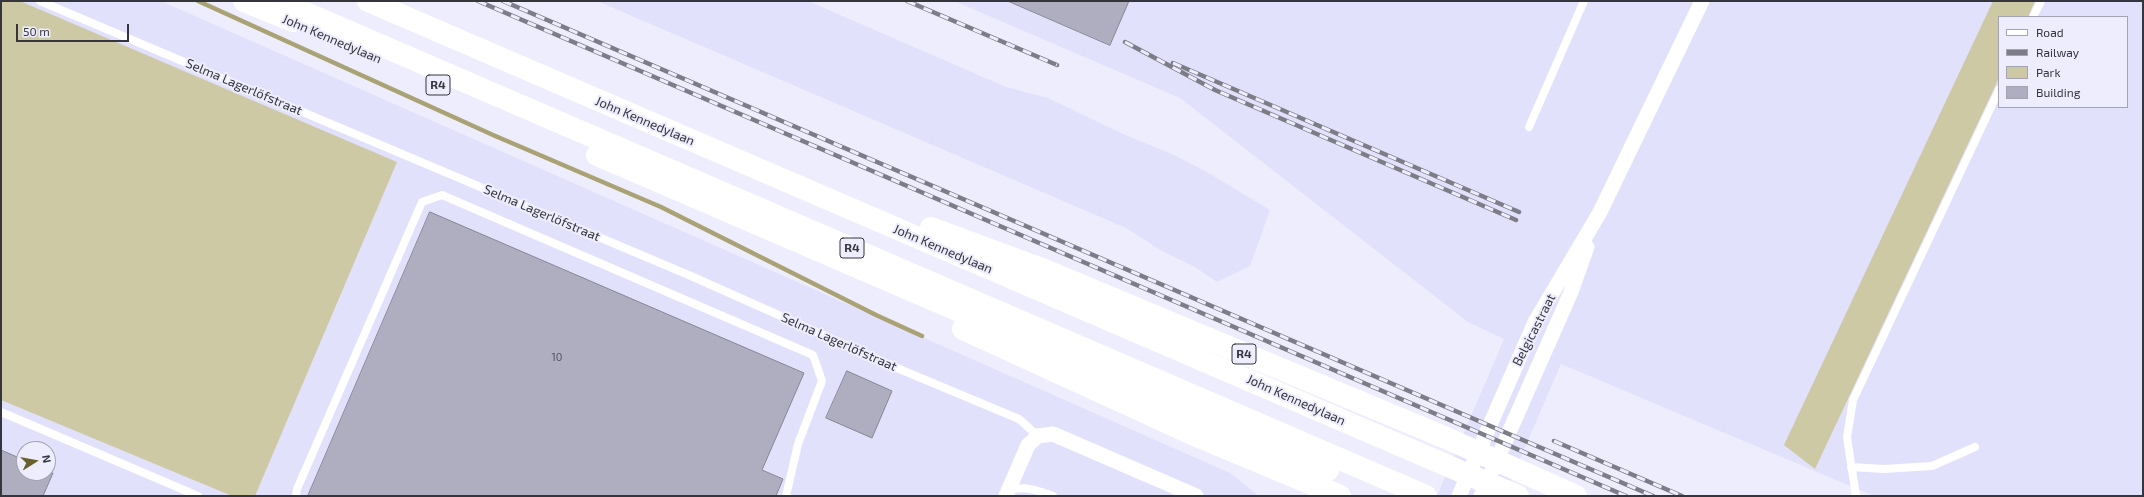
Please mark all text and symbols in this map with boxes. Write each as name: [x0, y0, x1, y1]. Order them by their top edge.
street label: John Kennedylaan: [280, 11, 384, 67]
scale bar: [18, 16, 131, 42]
legend: [1998, 16, 2128, 108]
text: 50 m: [23, 24, 50, 38]
text: Road: [2036, 25, 2064, 39]
text: Railway: [2036, 45, 2079, 59]
street label: Selma Lagerlöfstraat: [183, 55, 305, 119]
text: Park: [2036, 65, 2061, 79]
road number: R4: [426, 75, 450, 95]
text: Building: [2036, 85, 2080, 99]
street label: John Kennedylaan: [593, 93, 697, 149]
street label: Selma Lagerlöfstraat: [481, 181, 603, 245]
street label: John Kennedylaan: [891, 221, 995, 277]
road number: R4: [840, 238, 864, 258]
street label: Belgicastraat: [1509, 291, 1559, 369]
street label: Selma Lagerlöfstraat: [779, 309, 899, 375]
road number: R4: [1232, 344, 1256, 364]
house number: 10: [551, 350, 563, 364]
street label: John Kennedylaan: [1244, 371, 1348, 429]
north arrow: [16, 441, 56, 481]
text: N: [40, 454, 54, 464]

